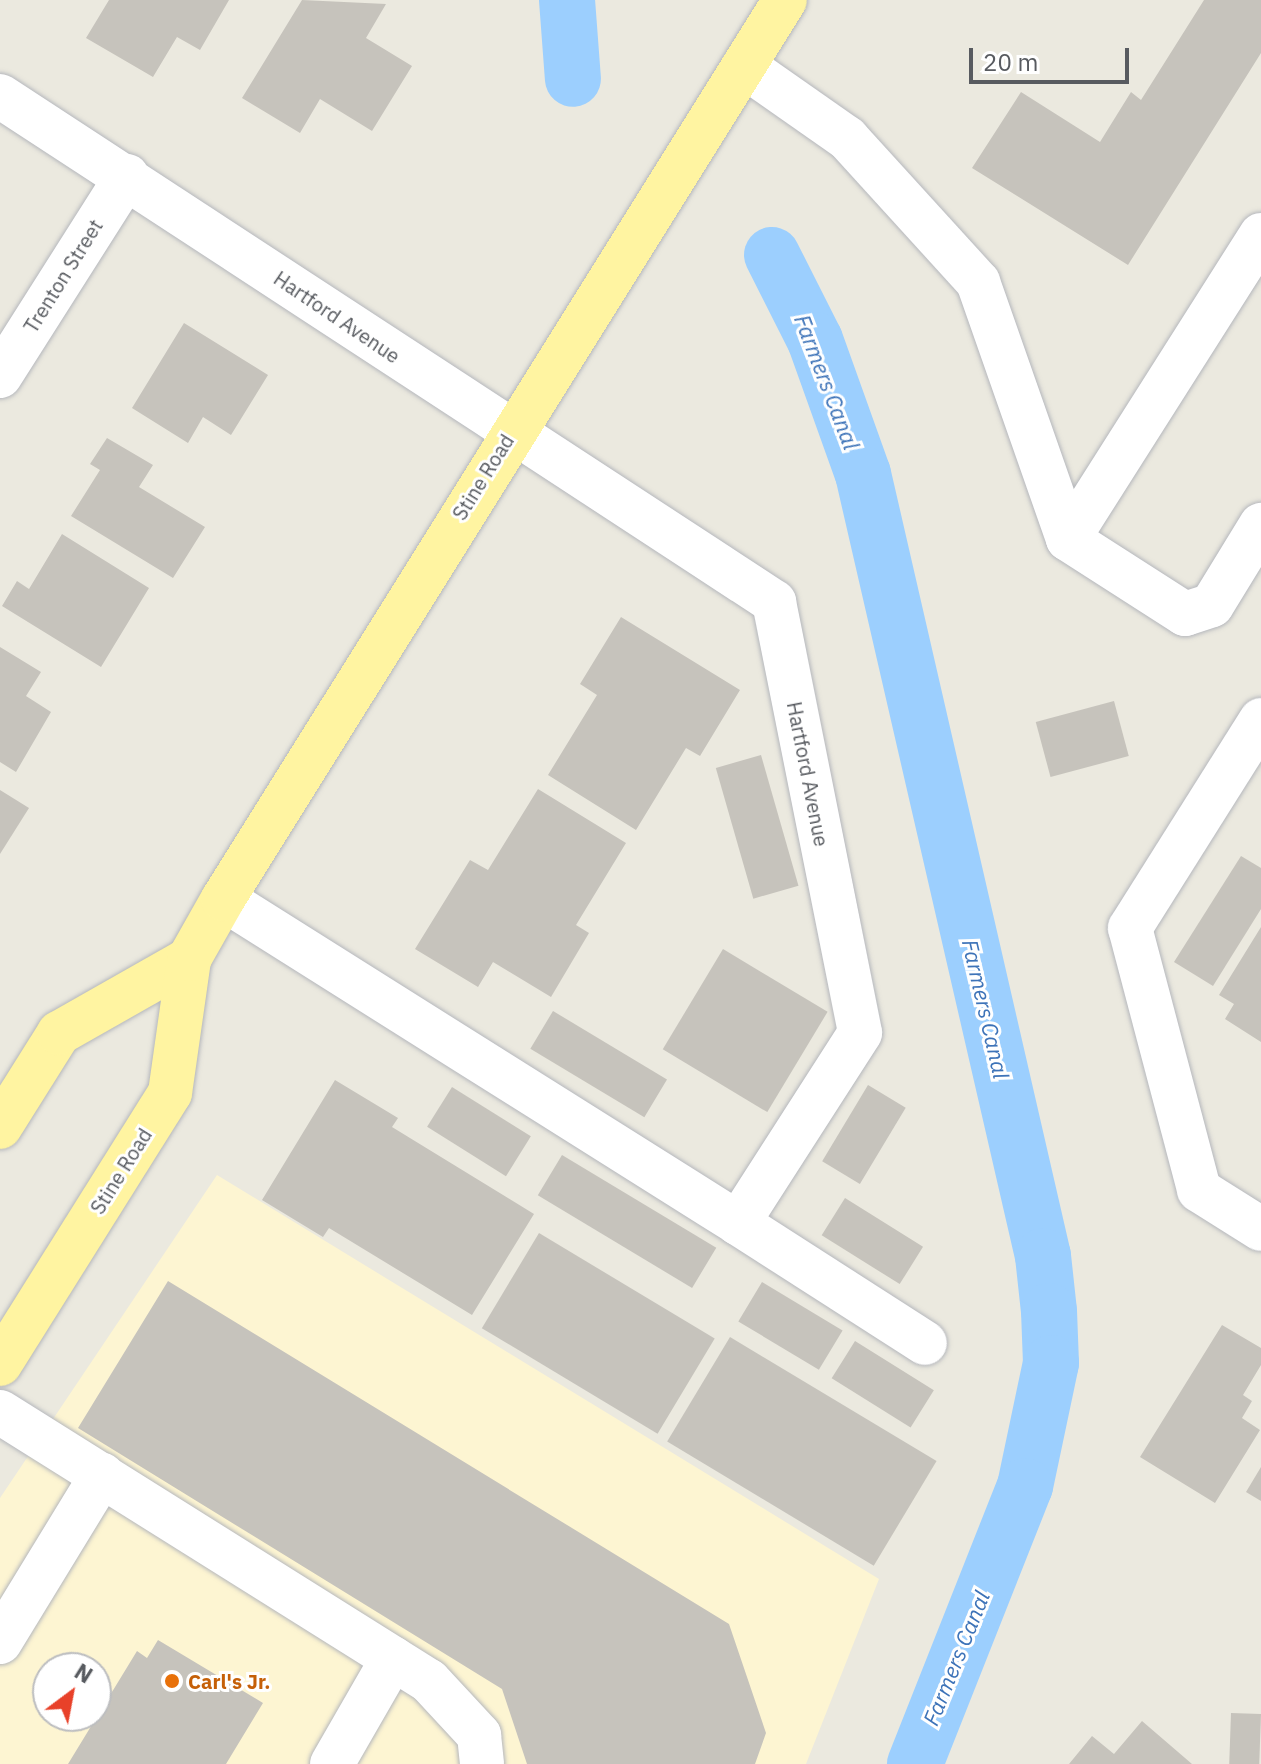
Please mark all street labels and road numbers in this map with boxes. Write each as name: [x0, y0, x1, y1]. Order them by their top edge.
street label: Trenton Street: [19, 215, 107, 337]
street label: Hartford Avenue: [269, 266, 405, 368]
street label: Stine Road: [447, 430, 519, 524]
street label: Hartford Avenue: [782, 700, 834, 848]
street label: Stine Road: [85, 1124, 157, 1218]

